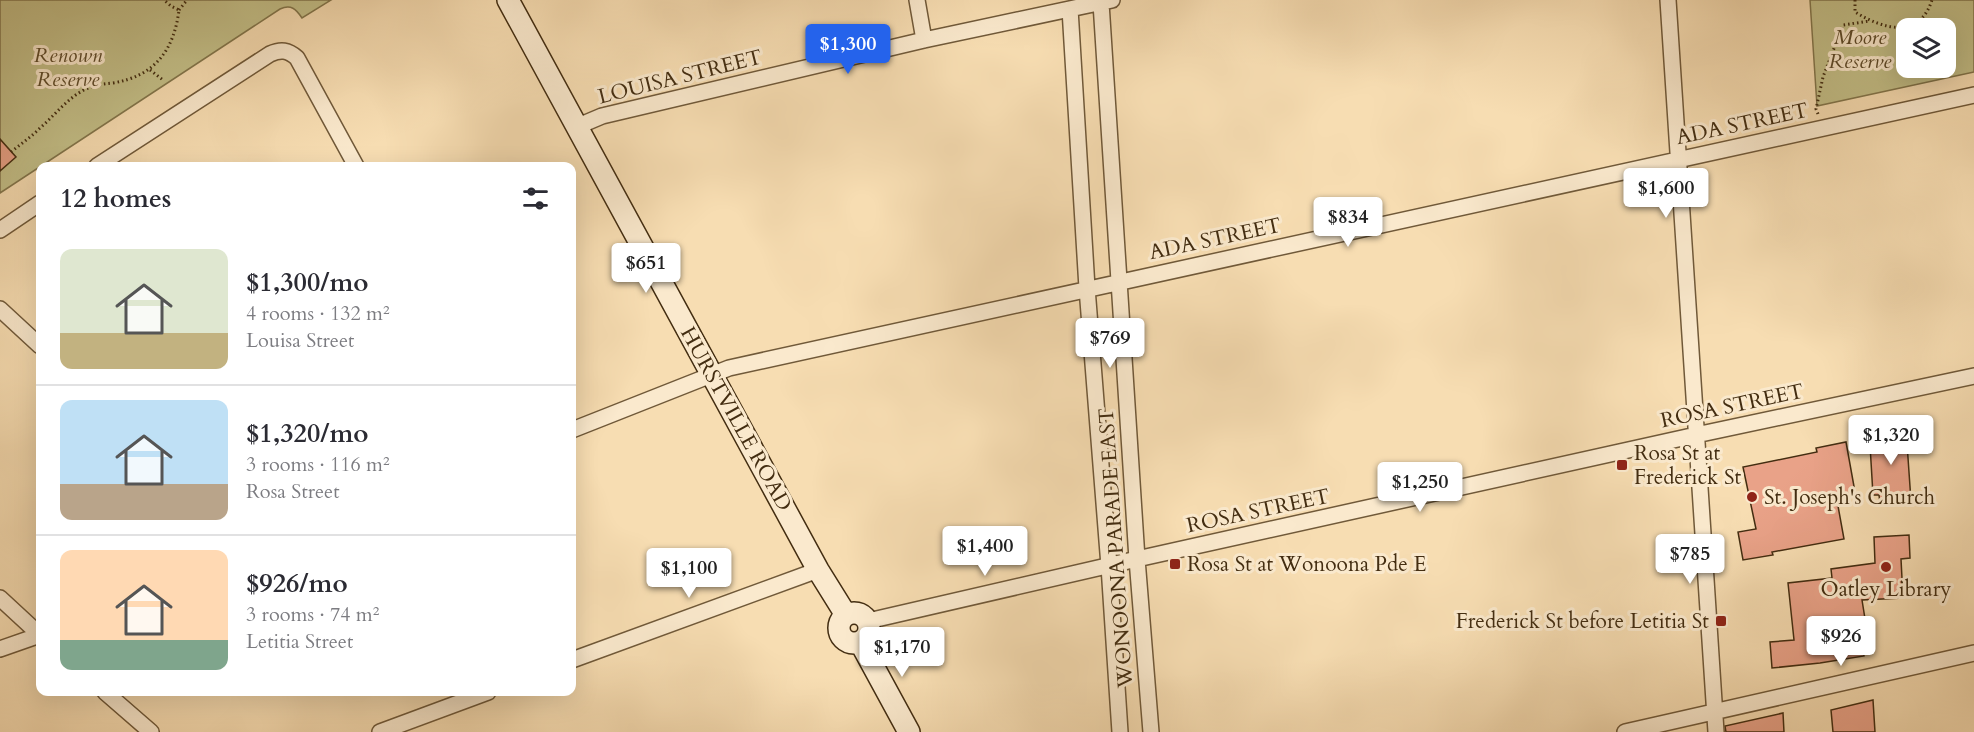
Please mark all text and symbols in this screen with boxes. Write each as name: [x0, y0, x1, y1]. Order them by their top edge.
map controls: [1896, 18, 1956, 78]
button: layers: [1896, 18, 1956, 78]
park label: Moore Reserve: [1829, 23, 1892, 76]
pin: $1,300: [799, 24, 897, 75]
text: $1,300: [819, 30, 877, 57]
park label: Renown Reserve: [34, 41, 103, 94]
street label: LOUISA STREET: [595, 43, 765, 111]
street label: ADA STREET: [1673, 96, 1811, 152]
pin: $1,600: [1617, 168, 1715, 219]
text: $1,600: [1637, 174, 1695, 201]
text: 12 homes: [60, 181, 171, 216]
icon: filters: [519, 182, 552, 215]
pin: $834: [1312, 197, 1384, 248]
text: $834: [1328, 203, 1368, 230]
street label: ADA STREET: [1146, 211, 1284, 267]
pin: $651: [610, 243, 682, 294]
text: $651: [626, 249, 666, 276]
text: $1,300/mo: [246, 265, 369, 300]
icon: home: [108, 273, 180, 345]
text: 4 rooms · 132 m²: [246, 300, 390, 327]
pin: $769: [1074, 318, 1146, 369]
street label: HURSTVILLE ROAD: [673, 322, 799, 516]
text: $769: [1090, 324, 1130, 351]
text: Louisa Street: [246, 327, 354, 354]
street label: ROSA STREET: [1658, 377, 1806, 435]
street label: WONOONA PARADE EAST: [1092, 407, 1140, 690]
pin: $1,320: [1842, 415, 1940, 466]
text: $1,320/mo: [246, 416, 369, 451]
text: $1,320: [1862, 421, 1920, 448]
icon: home: [108, 424, 180, 496]
place label: Rosa St at Frederick St: [1634, 439, 1741, 492]
text: 3 rooms · 116 m²: [246, 451, 390, 478]
marker: Rosa St at Frederick St: [1615, 458, 1629, 472]
pin: $1,250: [1371, 462, 1469, 513]
text: $1,250: [1391, 468, 1449, 495]
text: Rosa Street: [246, 478, 340, 505]
street label: ROSA STREET: [1184, 482, 1332, 540]
place label: St. Joseph's Church: [1764, 483, 1936, 512]
marker: St. Joseph's Church: [1745, 490, 1759, 504]
pin: $1,400: [936, 526, 1034, 577]
text: $1,400: [956, 532, 1014, 559]
pin: $785: [1654, 534, 1726, 585]
text: $785: [1670, 540, 1710, 567]
pin: $1,100: [640, 548, 738, 599]
place label: Rosa St at Wonoona Pde E: [1187, 550, 1426, 579]
text: $1,100: [660, 554, 718, 581]
marker: Rosa St at Wonoona Pde E: [1168, 557, 1182, 571]
marker: Oatley Library: [1879, 560, 1893, 574]
text: $926/mo: [246, 566, 348, 601]
icon: home: [108, 574, 180, 646]
place label: Oatley Library: [1821, 575, 1951, 604]
text: 3 rooms · 74 m²: [246, 601, 379, 628]
place label: Frederick St before Letitia St: [1456, 607, 1709, 636]
marker: Frederick St before Letitia St: [1714, 614, 1728, 628]
pin: $926: [1805, 616, 1877, 667]
text: $926: [1821, 622, 1861, 649]
pin: $1,170: [853, 627, 951, 678]
text: Letitia Street: [246, 628, 353, 655]
text: $1,170: [873, 633, 931, 660]

